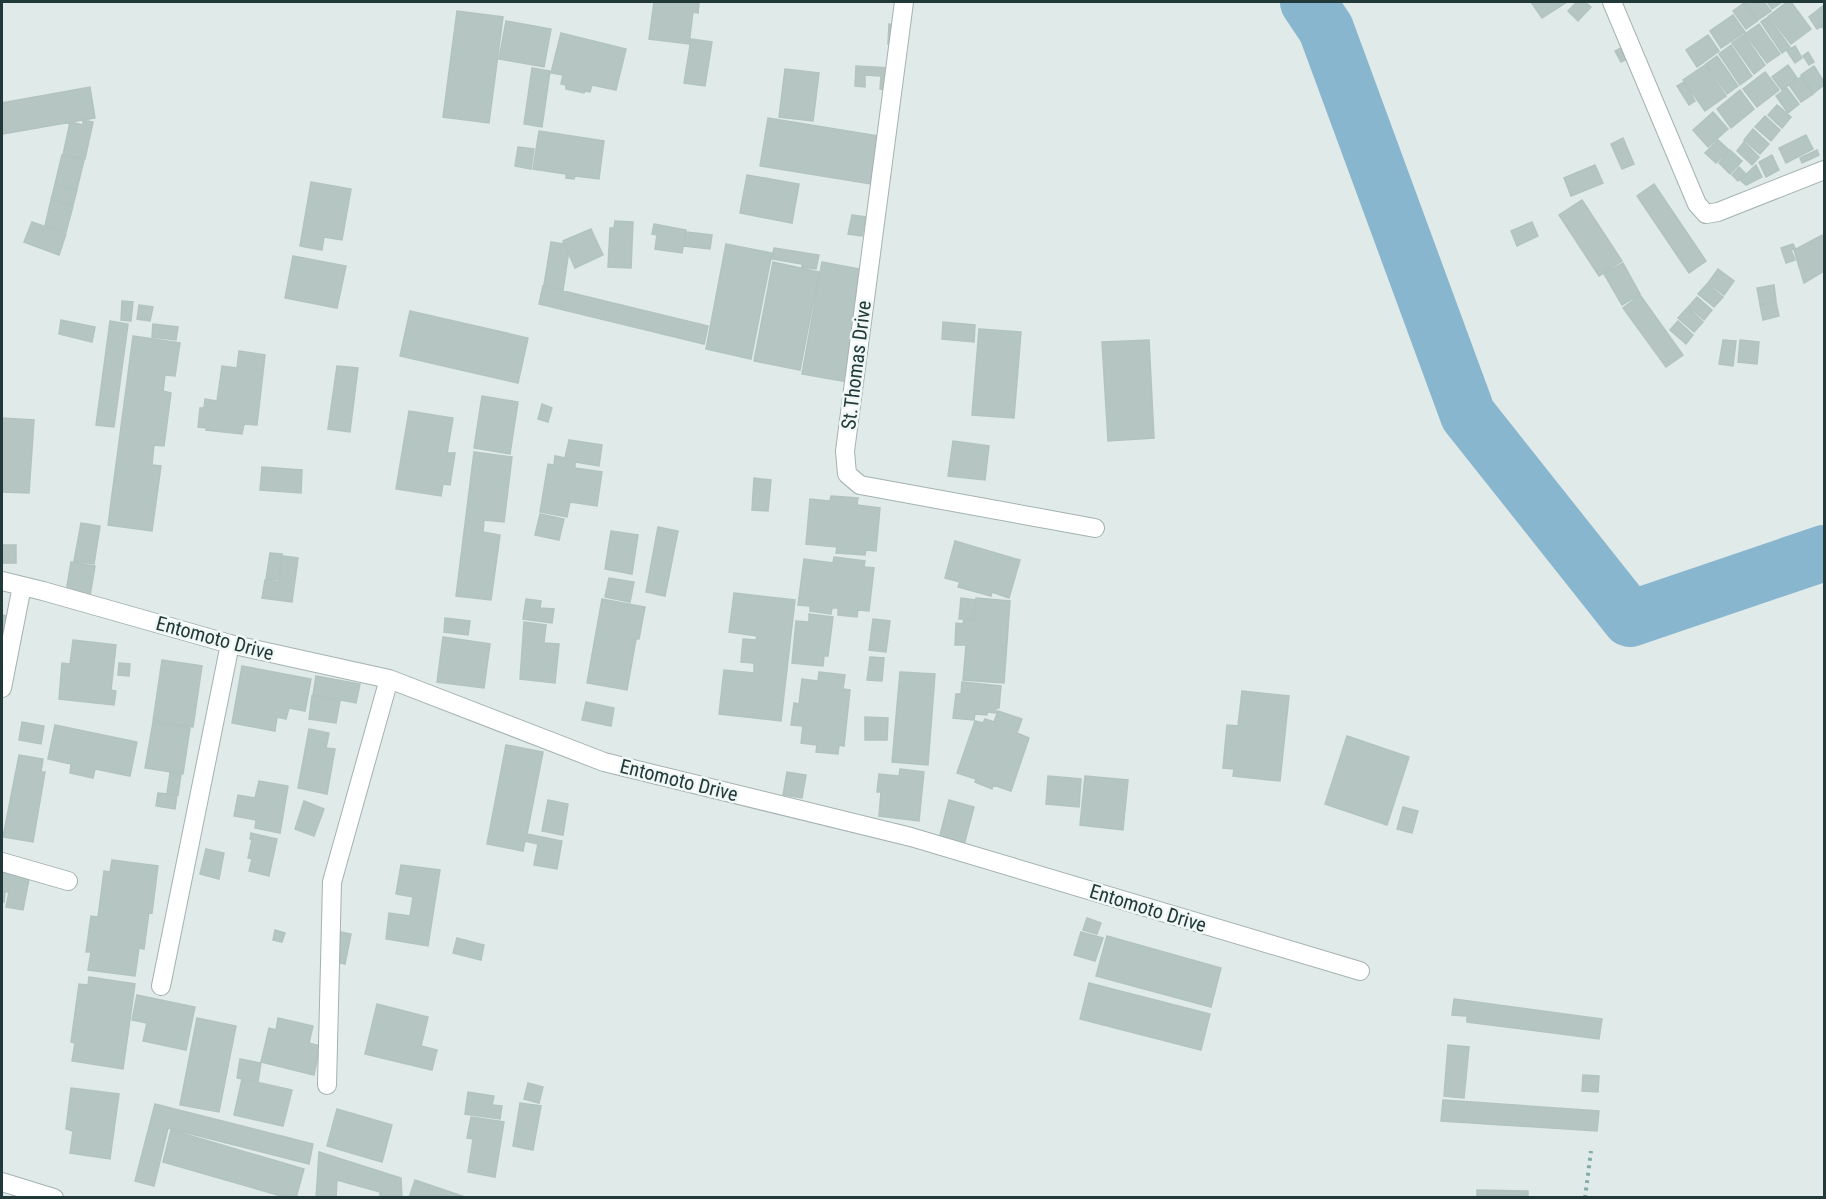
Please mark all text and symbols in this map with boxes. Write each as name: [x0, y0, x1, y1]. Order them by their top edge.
street label: St.Thomas Drive: [836, 299, 876, 431]
street label: Entomoto Drive: [154, 611, 276, 665]
street label: Entomoto Drive: [618, 754, 740, 806]
street label: Entomoto Drive: [1087, 879, 1209, 937]

